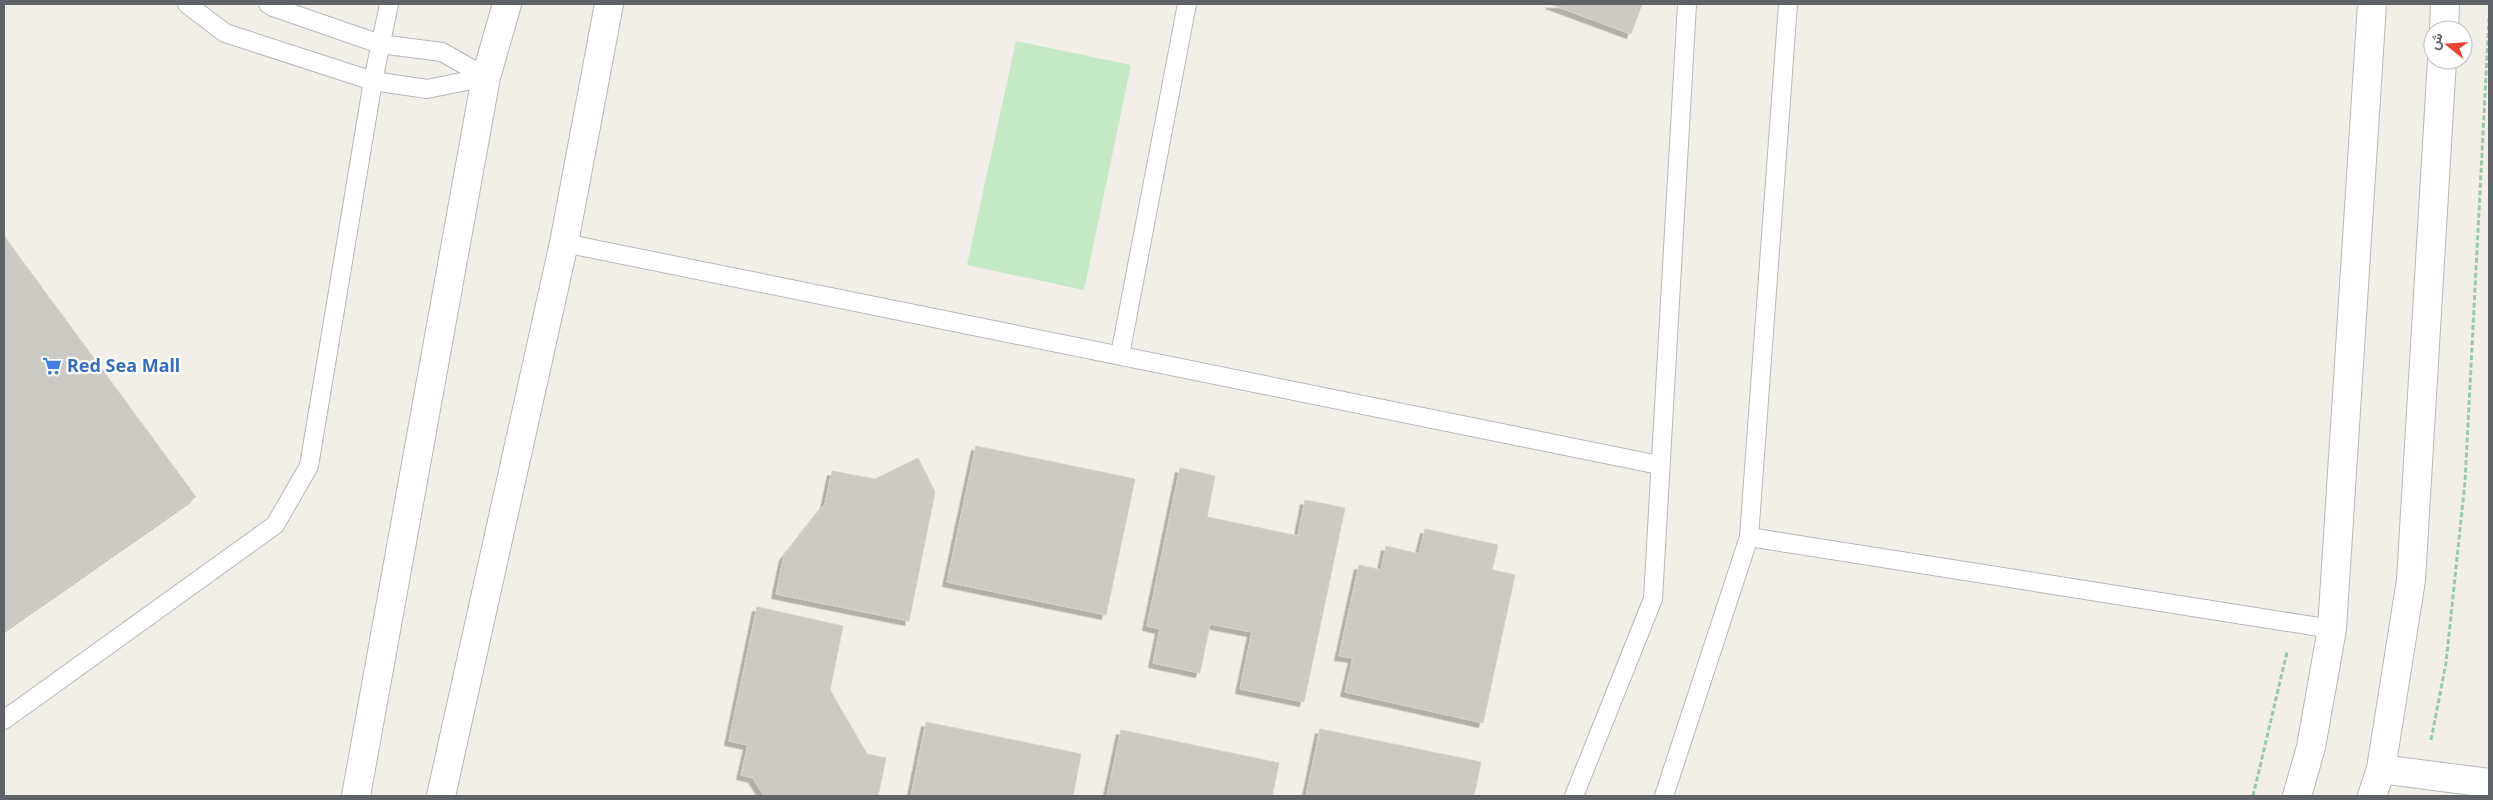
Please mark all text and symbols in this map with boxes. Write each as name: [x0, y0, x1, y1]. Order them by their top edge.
north arrow: [2423, 20, 2473, 70]
text: ش: [2424, 30, 2447, 52]
place label: Red Sea Mall: [67, 353, 180, 377]
supermarket icon: Red Sea Mall: [41, 355, 63, 377]

